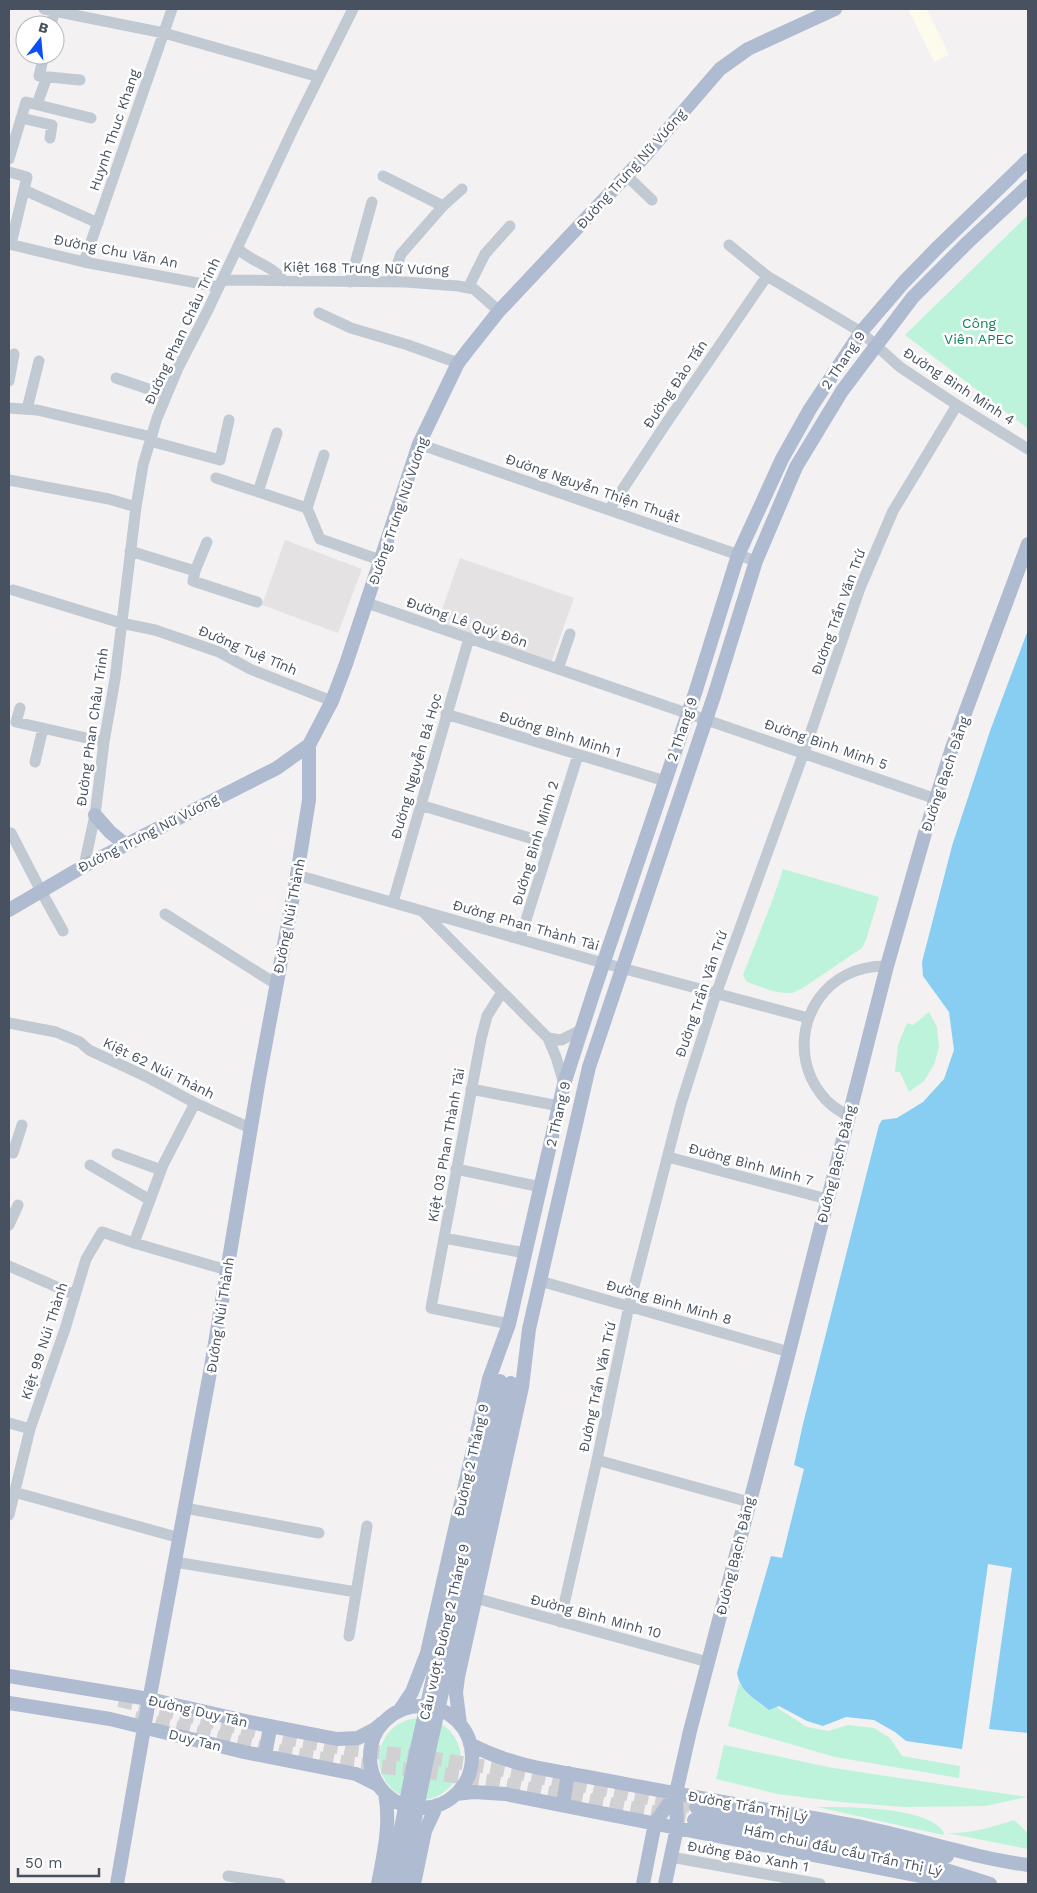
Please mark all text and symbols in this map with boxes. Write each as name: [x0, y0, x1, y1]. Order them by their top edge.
north arrow: [15, 15, 65, 65]
text: B: [37, 18, 51, 37]
street label: Huynh Thuc Khang: [86, 66, 143, 193]
street label: Đường Trưng Nữ Vương: [573, 105, 689, 232]
street label: Đường Chu Văn An: [52, 231, 180, 271]
street label: Đường Phan Châu Trinh: [141, 255, 223, 407]
street label: Kiệt 168 Trưng Nữ Vương: [283, 259, 450, 277]
park label: Công Viên APEC: [944, 315, 1014, 347]
street label: 2 Thang 9: [818, 328, 868, 392]
street label: Đường Đào Tấn: [640, 337, 710, 431]
street label: Đường Bình Minh 4: [900, 344, 1018, 428]
street label: Đường Trưng Nữ Vương: [365, 434, 431, 587]
street label: Đường Nguyễn Thiện Thuật: [504, 451, 682, 525]
street label: Đường Trần Văn Trứ: [808, 547, 868, 677]
street label: Đường Lê Quý Đôn: [404, 594, 530, 650]
street label: Đường Tuệ Tĩnh: [196, 622, 300, 678]
street label: Đường Phan Châu Trinh: [73, 647, 111, 807]
street label: Đường Nguyễn Bá Học: [387, 691, 445, 841]
street label: 2 Thang 9: [664, 695, 700, 763]
street label: Đường Bình Minh 1: [497, 708, 623, 760]
street label: Đường Bạch Đằng: [918, 714, 972, 834]
street label: Đường Bình Minh 5: [762, 715, 890, 773]
street label: Đường Bình Minh 2: [508, 779, 562, 907]
street label: Đường Trưng Nữ Vương: [75, 790, 221, 875]
street label: Đường Núi Thành: [270, 857, 308, 975]
street label: Đường Phan Thành Tài: [451, 896, 601, 954]
street label: Đường Trần Văn Trứ: [672, 928, 730, 1059]
street label: Kiệt 62 Núi Thành: [101, 1034, 217, 1102]
street label: Kiệt 03 Phan Thành Tài: [425, 1067, 467, 1223]
street label: 2 Thang 9: [543, 1080, 573, 1148]
street label: Đường Bạch Đằng: [814, 1103, 859, 1225]
street label: Đường Bình Minh 7: [687, 1140, 815, 1188]
street label: Đường Núi Thành: [203, 1256, 237, 1374]
street label: Đường Bình Minh 8: [604, 1276, 734, 1328]
street label: Kiệt 99 Núi Thành: [17, 1280, 71, 1402]
street label: Đường Trần Văn Trứ: [575, 1320, 619, 1454]
street label: Đường 2 Tháng 9: [450, 1402, 492, 1518]
street label: Đường Bạch Đằng: [713, 1495, 758, 1617]
street label: Cầu vượt Đường 2 Tháng 9: [416, 1542, 472, 1722]
street label: Đường Bình Minh 10: [529, 1591, 663, 1641]
street label: Đường Duy Tân: [147, 1692, 249, 1730]
street label: Duy Tan: [167, 1726, 223, 1754]
street label: Đường Trần Thị Lý: [687, 1788, 810, 1825]
street label: Hầm chui đầu cầu Trần Thị Lý: [742, 1821, 944, 1879]
street label: Đường Đảo Xanh 1: [686, 1837, 810, 1875]
scale bar: [18, 1846, 99, 1878]
text: 50 m: [25, 1854, 62, 1872]

